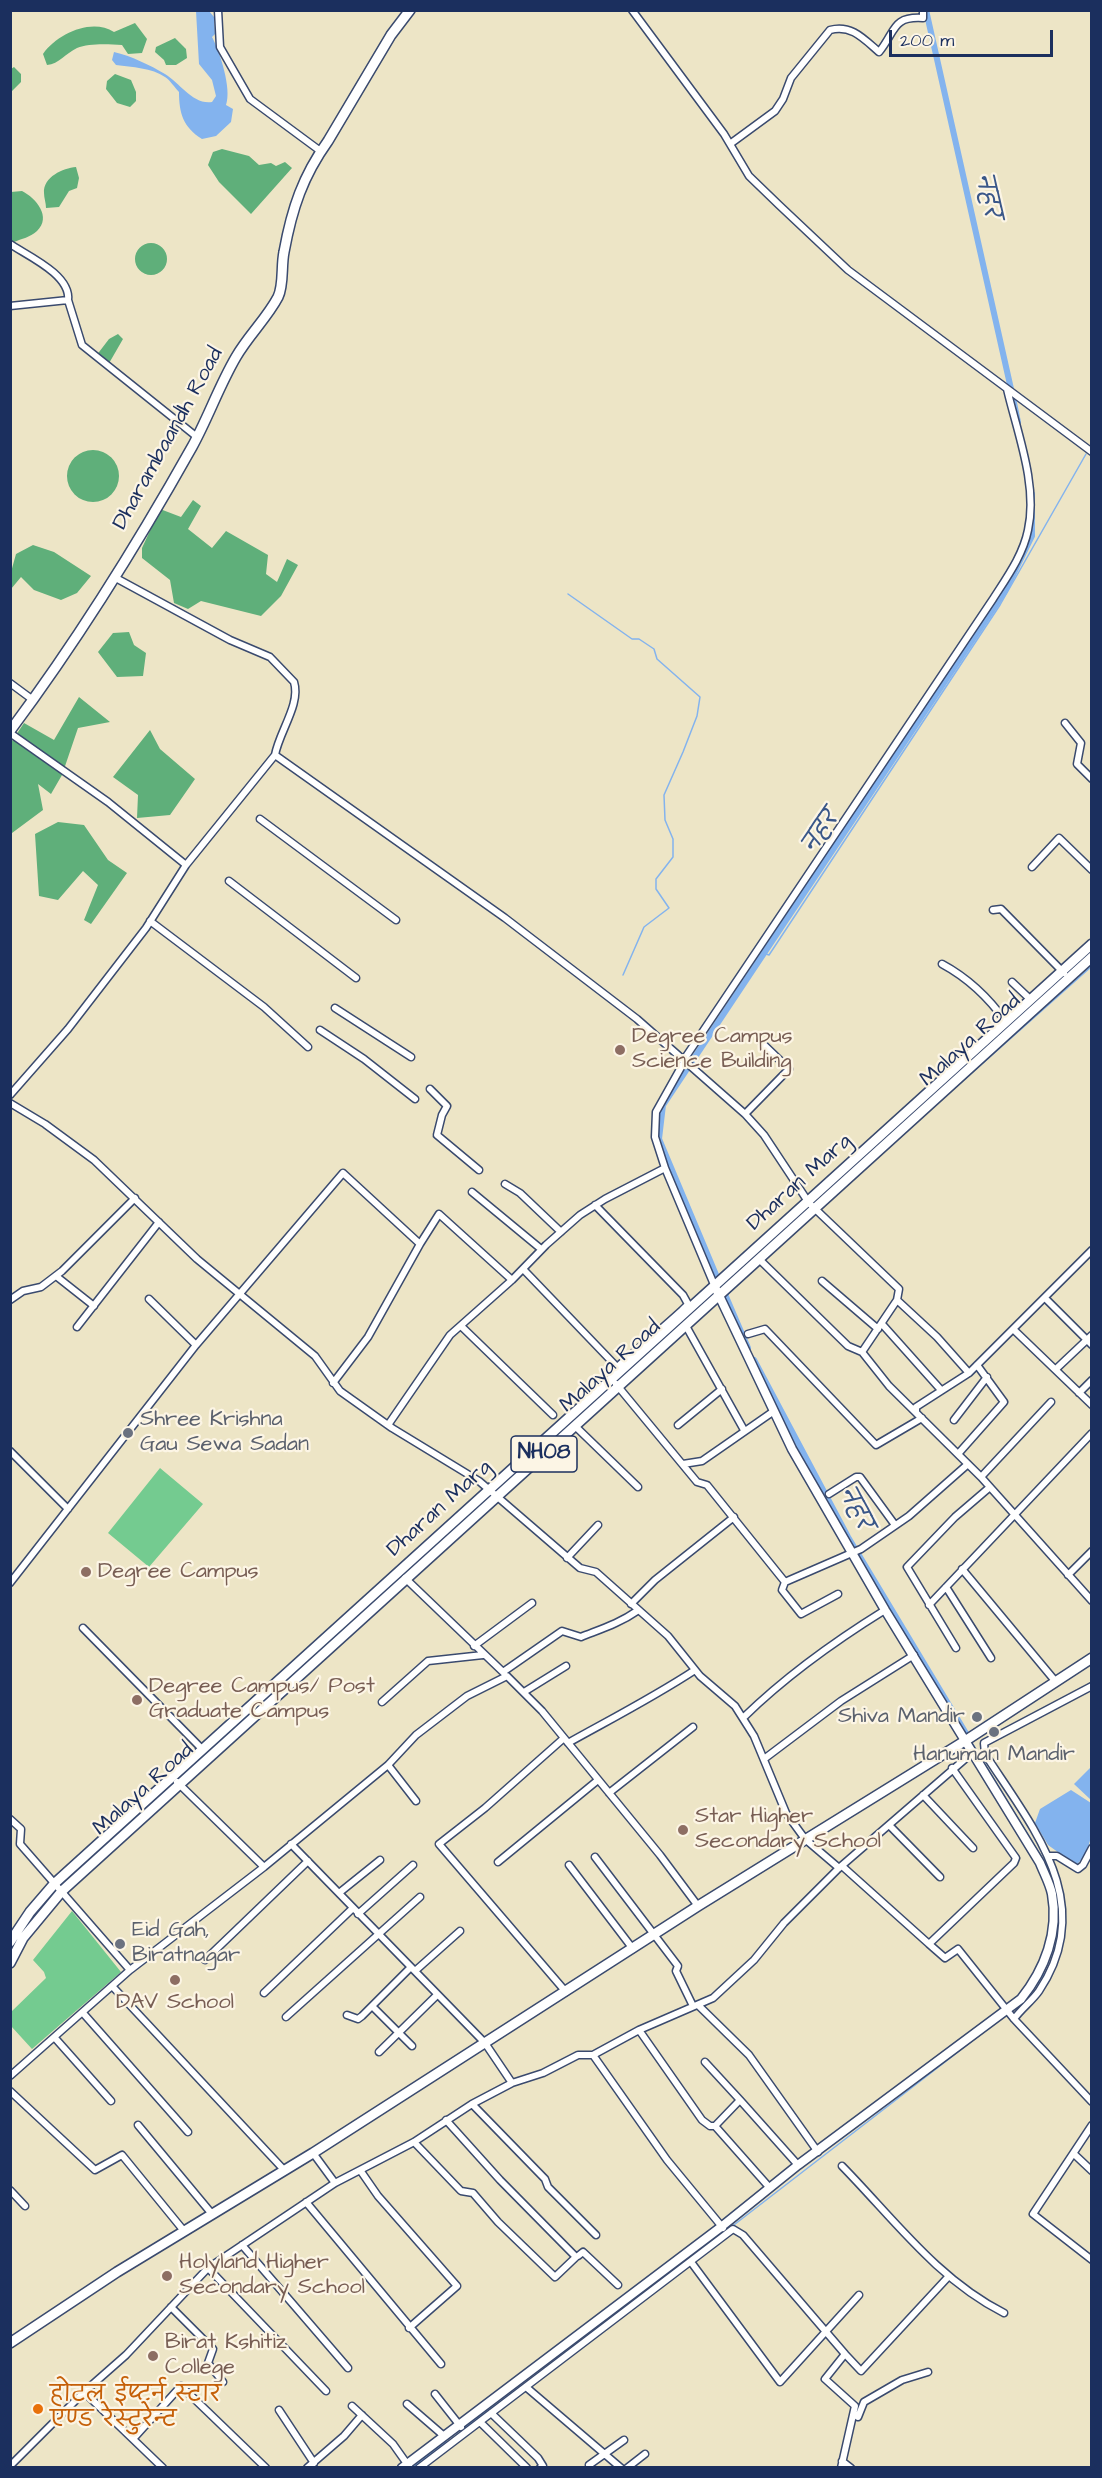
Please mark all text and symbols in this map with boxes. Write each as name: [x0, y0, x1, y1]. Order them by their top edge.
scale bar: [892, 18, 1056, 56]
text: 200 m: [900, 28, 954, 53]
water label: नहर: [967, 171, 1005, 221]
street label: Dharambaandh Road: [108, 343, 230, 535]
water label: नहर: [798, 806, 846, 860]
street label: Malaya Road: [915, 989, 1027, 1093]
place label: Degree Campus Science Building: [632, 1024, 793, 1076]
marker: Degree Campus Science Building: [613, 1043, 627, 1057]
street label: Dharan Marg: [742, 1129, 858, 1237]
street label: Malaya Road: [555, 1315, 667, 1419]
place label: Shree Krishna Gau Sewa Sadan: [140, 1407, 309, 1458]
marker: Shree Krishna Gau Sewa Sadan: [121, 1426, 135, 1440]
road number: NH08: [511, 1436, 577, 1472]
street label: Dharan Marg: [382, 1455, 498, 1563]
water label: नहर: [831, 1482, 877, 1536]
place label: Degree Campus: [98, 1559, 259, 1585]
marker: Degree Campus: [79, 1565, 93, 1579]
place label: Degree Campus/ Post Graduate Campus: [149, 1674, 375, 1726]
marker: Degree Campus/ Post Graduate Campus: [130, 1693, 144, 1707]
place label: Shiva Mandir: [838, 1704, 965, 1730]
marker: Shiva Mandir: [970, 1710, 984, 1724]
marker: Hanuman Mandir: [987, 1725, 1001, 1739]
street label: Malaya Road: [88, 1738, 200, 1842]
place label: Hanuman Mandir: [913, 1742, 1075, 1768]
place label: Star Higher Secondary School: [695, 1804, 881, 1856]
marker: Star Higher Secondary School: [676, 1823, 690, 1837]
place label: Eid Gah, Biratnagar: [132, 1918, 240, 1970]
marker: Eid Gah, Biratnagar: [113, 1937, 127, 1951]
marker: DAV School: [168, 1973, 182, 1987]
place label: DAV School: [116, 1990, 234, 2016]
place label: Holyland Higher Secondary School: [179, 2250, 365, 2302]
marker: Holyland Higher Secondary School: [160, 2269, 174, 2283]
place label: Birat Kshitiz College: [165, 2330, 287, 2382]
marker: Birat Kshitiz College: [146, 2349, 160, 2363]
place label: होटल ईष्टर्न स्टार एण्ड रेस्टुरेन्ट: [50, 2383, 221, 2434]
marker: होटल ईष्टर्न स्टार एण्ड रेस्टुरेन्ट: [31, 2402, 45, 2416]

